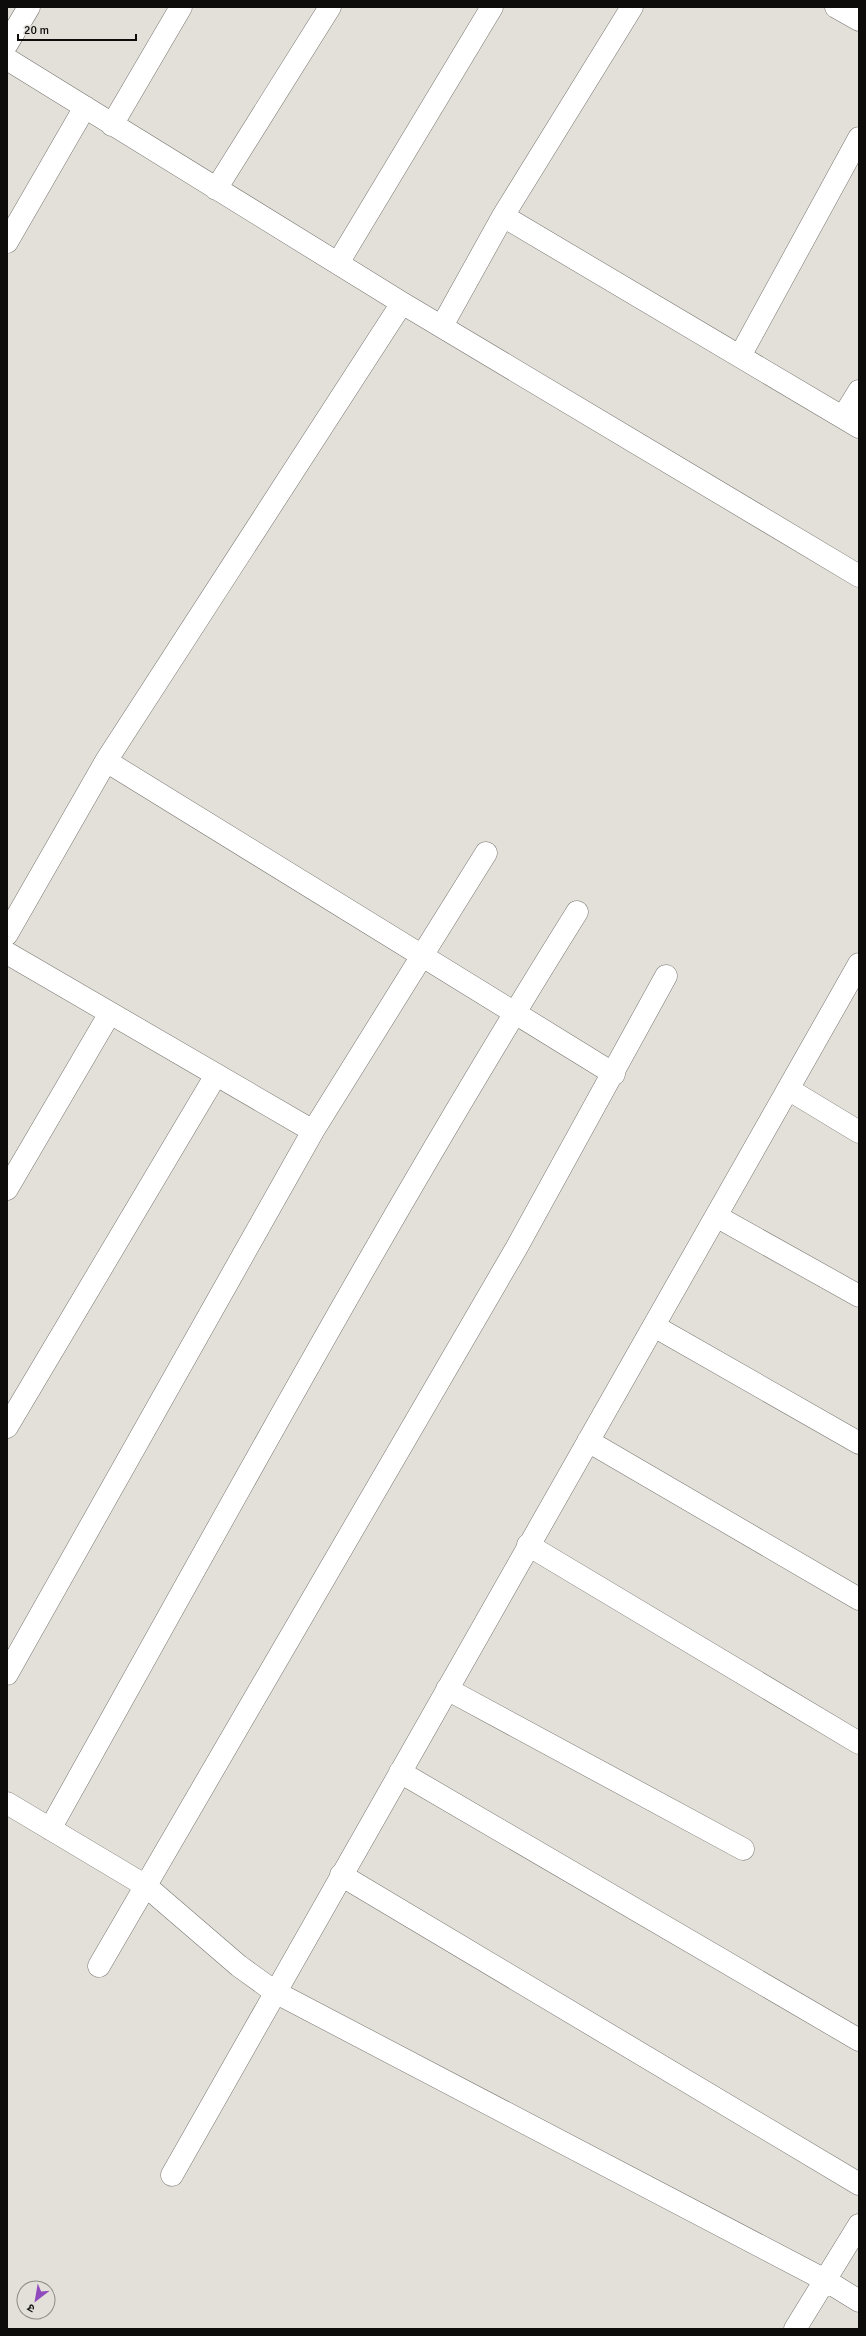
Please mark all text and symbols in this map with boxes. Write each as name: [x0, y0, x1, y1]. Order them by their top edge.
scale bar: [18, 16, 136, 42]
text: 20 m: [24, 23, 49, 38]
north arrow: [16, 2280, 56, 2320]
text: उ: [25, 2301, 37, 2315]

